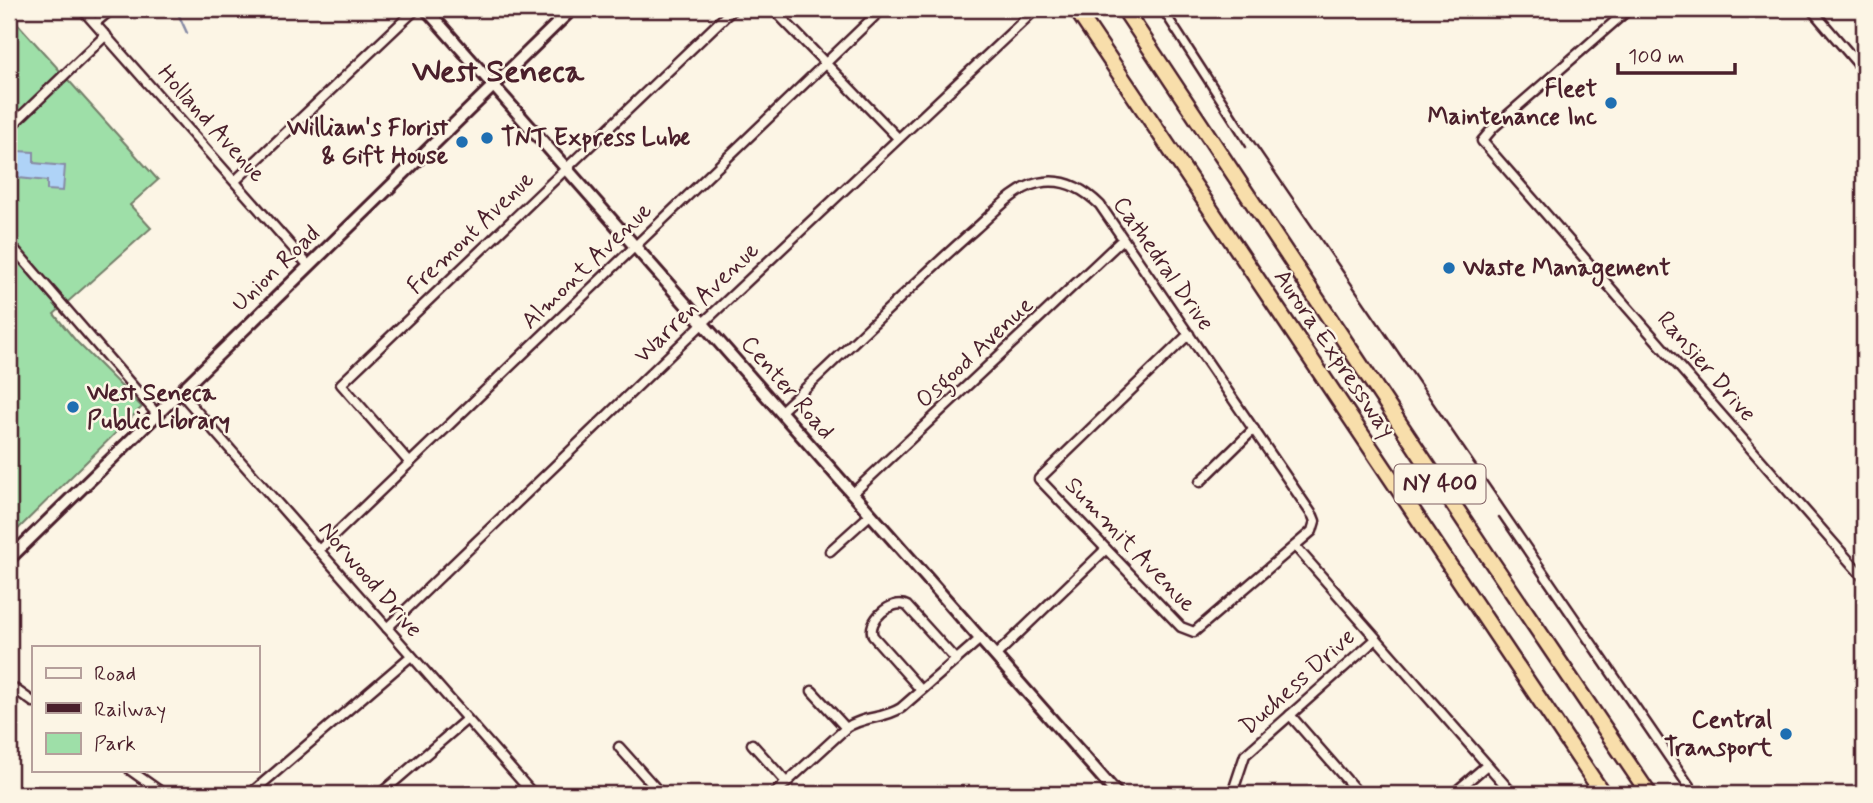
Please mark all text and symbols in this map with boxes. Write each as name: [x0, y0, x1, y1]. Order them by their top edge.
scale bar: [1618, 32, 1735, 76]
text: 100 m: [1628, 43, 1684, 71]
district label: West Seneca: [412, 51, 585, 93]
street label: Holland Avenue: [150, 59, 272, 189]
place label: Fleet Maintenance Inc: [1428, 74, 1598, 133]
marker: Fleet Maintenance Inc: [1603, 95, 1619, 111]
place label: William's Florist & Gift House: [286, 113, 449, 172]
place label: TNT Express Lube: [501, 123, 691, 154]
marker: TNT Express Lube: [479, 130, 495, 146]
marker: William's Florist & Gift House: [454, 134, 470, 150]
street label: Fremont Avenue: [401, 164, 541, 302]
street label: Cathedral Drive: [1105, 191, 1221, 337]
street label: Almont Avenue: [515, 196, 659, 336]
street label: Union Road: [225, 219, 327, 319]
street label: Warren Avenue: [628, 235, 766, 371]
place label: Waste Management: [1462, 253, 1671, 287]
marker: Waste Management: [1441, 260, 1457, 276]
street label: Aurora Expressway: [1266, 264, 1402, 444]
street label: Osgood Avenue: [909, 290, 1043, 418]
street label: Ransier Drive: [1649, 305, 1763, 429]
street label: Center Road: [733, 329, 841, 447]
place label: West Seneca Public Library: [86, 378, 230, 437]
marker: West Seneca Public Library: [65, 399, 81, 415]
road number: NY 400: [1394, 464, 1486, 504]
street label: Summit Avenue: [1058, 471, 1202, 619]
street label: Norwood Drive: [311, 515, 429, 645]
street label: Duchess Drive: [1234, 622, 1362, 742]
legend: [32, 646, 259, 772]
text: Road: [94, 660, 136, 688]
text: Railway: [94, 696, 166, 724]
place label: Central Transport: [1664, 705, 1773, 764]
marker: Central Transport: [1778, 726, 1794, 742]
text: Park: [94, 730, 136, 758]

